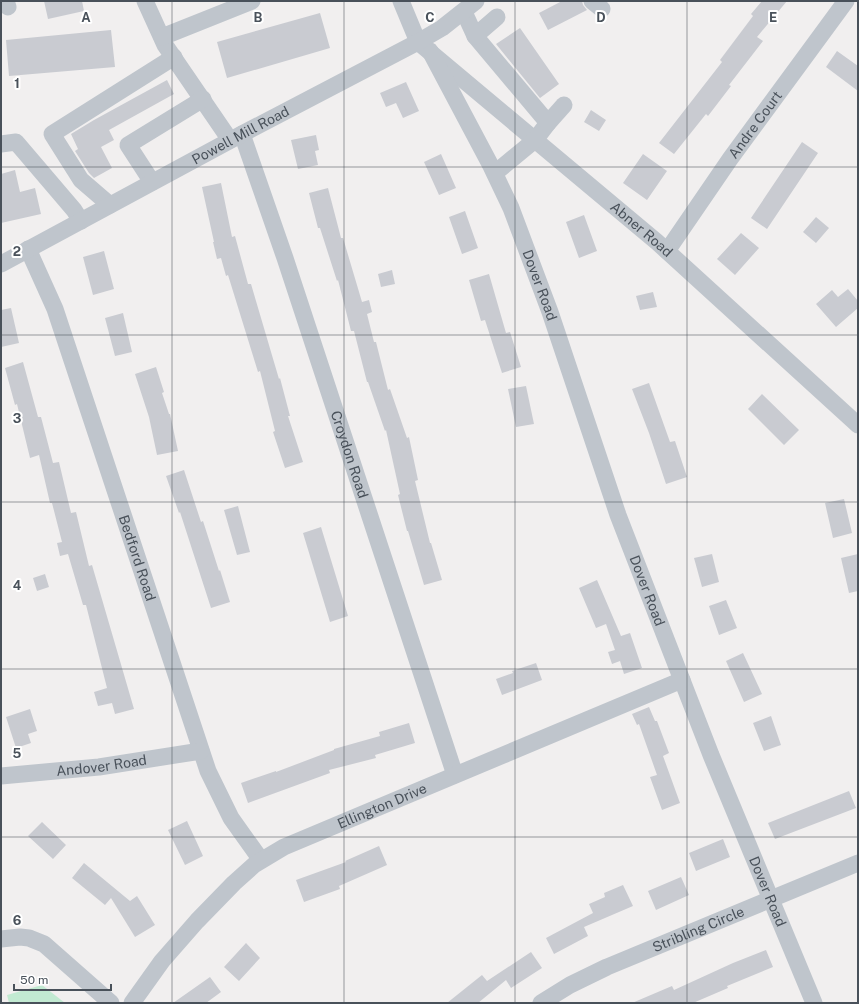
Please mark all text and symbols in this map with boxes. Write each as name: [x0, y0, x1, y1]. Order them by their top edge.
text: A: [81, 10, 91, 25]
text: B: [254, 10, 263, 25]
text: C: [425, 10, 435, 25]
text: D: [596, 10, 606, 25]
text: E: [769, 10, 777, 25]
text: 1: [14, 76, 20, 91]
street label: Andre Court: [725, 88, 785, 162]
street label: Powell Mill Road: [189, 103, 292, 168]
street label: Abner Road: [607, 198, 676, 260]
text: 2: [13, 244, 21, 259]
street label: Dover Road: [519, 247, 560, 323]
street label: Croydon Road: [328, 409, 371, 500]
text: 3: [13, 411, 22, 426]
street label: Bedford Road: [116, 513, 159, 603]
street label: Dover Road: [626, 553, 668, 628]
text: 4: [13, 578, 22, 593]
text: 5: [13, 746, 22, 761]
street label: Andover Road: [55, 752, 148, 779]
street label: Ellington Drive: [335, 780, 429, 832]
street label: Dover Road: [746, 854, 789, 929]
street label: Stribling Circle: [650, 903, 747, 955]
text: 6: [13, 913, 22, 928]
scale bar: [14, 966, 111, 992]
text: 50 m: [20, 973, 48, 987]

